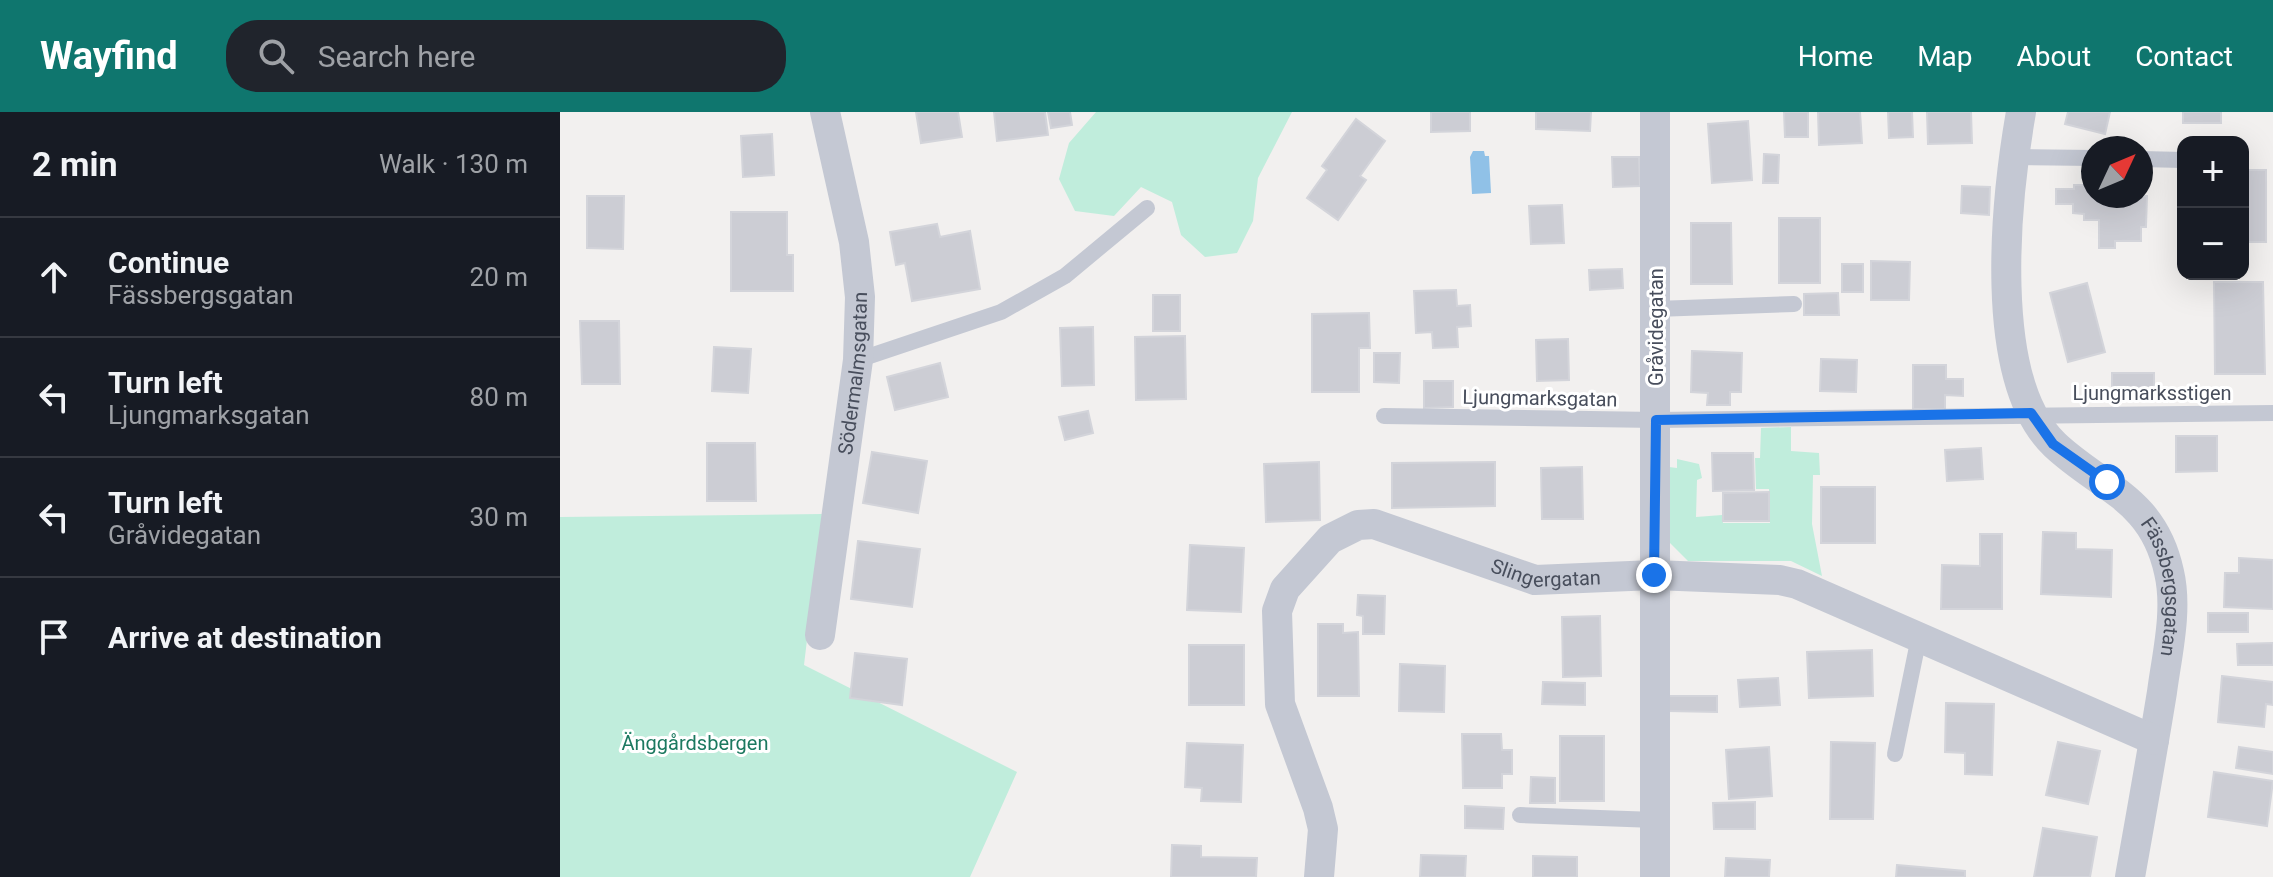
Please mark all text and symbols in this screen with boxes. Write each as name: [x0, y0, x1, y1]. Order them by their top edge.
search box: [226, 20, 786, 92]
text: Wayfind: [40, 34, 178, 78]
icon: search: [254, 34, 298, 78]
text: Search here: [318, 39, 476, 74]
text: Home: [1798, 40, 1873, 73]
text: Map: [1917, 40, 1973, 73]
text: About: [2017, 40, 2091, 73]
text: Contact: [2135, 40, 2233, 73]
north arrow: [2081, 136, 2153, 208]
map controls: [2177, 136, 2249, 280]
button: +: [2177, 136, 2249, 208]
text: 2 min: [32, 144, 117, 184]
text: Walk · 130 m: [379, 149, 528, 179]
button: −: [2177, 208, 2249, 280]
text: Continue: [108, 245, 229, 280]
icon: ahead: [32, 255, 76, 299]
text: 20 m: [470, 262, 528, 292]
street label: Gråvidegatan: [1644, 268, 1668, 386]
text: Fässbergsgatan: [108, 280, 294, 310]
street label: Södermalmsgatan: [833, 291, 872, 456]
text: Turn left: [108, 365, 223, 400]
icon: left: [32, 375, 76, 419]
street label: Ljungmarksstigen: [2072, 381, 2232, 405]
text: 80 m: [470, 382, 528, 412]
street label: Ljungmarksgatan: [1462, 385, 1618, 411]
text: Ljungmarksgatan: [108, 400, 310, 430]
route start: [2089, 464, 2125, 500]
text: Turn left: [108, 485, 223, 520]
icon: left: [32, 495, 76, 539]
text: 30 m: [470, 502, 528, 532]
street label: Fässbergsgatan: [2136, 512, 2184, 658]
text: Gråvidegatan: [108, 520, 261, 550]
street label: Slingergatan: [1488, 554, 1601, 592]
route end: [1636, 557, 1672, 593]
icon: arrive: [32, 615, 76, 659]
text: Arrive at destination: [108, 620, 382, 655]
park label: Änggårdsbergen: [622, 731, 768, 755]

